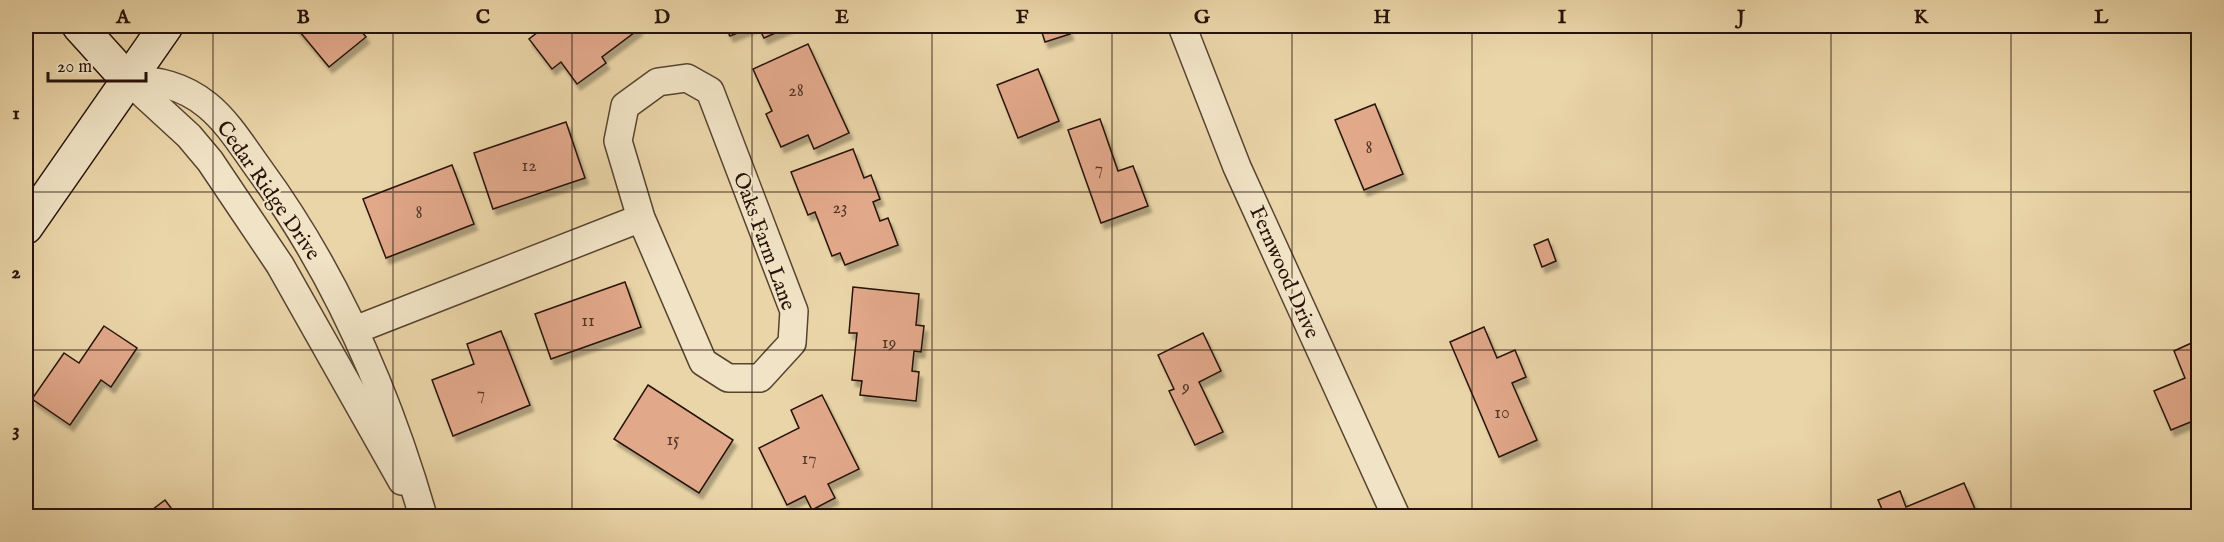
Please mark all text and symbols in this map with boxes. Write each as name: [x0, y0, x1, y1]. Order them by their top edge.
text: A: [115, 5, 131, 30]
text: B: [296, 5, 310, 30]
text: C: [476, 5, 490, 30]
text: D: [654, 5, 670, 30]
text: E: [835, 5, 849, 30]
text: F: [1016, 5, 1029, 30]
text: G: [1194, 5, 1211, 30]
text: H: [1373, 5, 1391, 30]
text: I: [1558, 5, 1567, 30]
text: J: [1734, 5, 1746, 30]
text: K: [1914, 5, 1930, 30]
text: L: [2094, 5, 2109, 30]
scale bar: [48, 45, 146, 83]
text: 20 m: [57, 56, 92, 79]
house number: 28: [788, 80, 804, 103]
text: 1: [12, 101, 20, 126]
street label: Cedar Ridge Drive: [210, 116, 326, 266]
house number: 8: [1365, 137, 1373, 160]
house number: 12: [521, 155, 537, 178]
house number: 7: [1095, 158, 1103, 181]
street label: Oaks Farm Lane: [726, 169, 801, 315]
house number: 23: [832, 197, 848, 220]
house number: 8: [415, 202, 423, 225]
street label: Fernwood Drive: [1242, 202, 1325, 343]
text: 2: [11, 260, 21, 285]
house number: 11: [581, 310, 595, 333]
house number: 19: [882, 332, 896, 355]
house number: 9: [1181, 376, 1190, 399]
house number: 7: [477, 383, 485, 406]
house number: 10: [1494, 402, 1510, 425]
text: 3: [12, 418, 20, 443]
house number: 15: [666, 429, 680, 452]
house number: 17: [801, 448, 817, 471]

